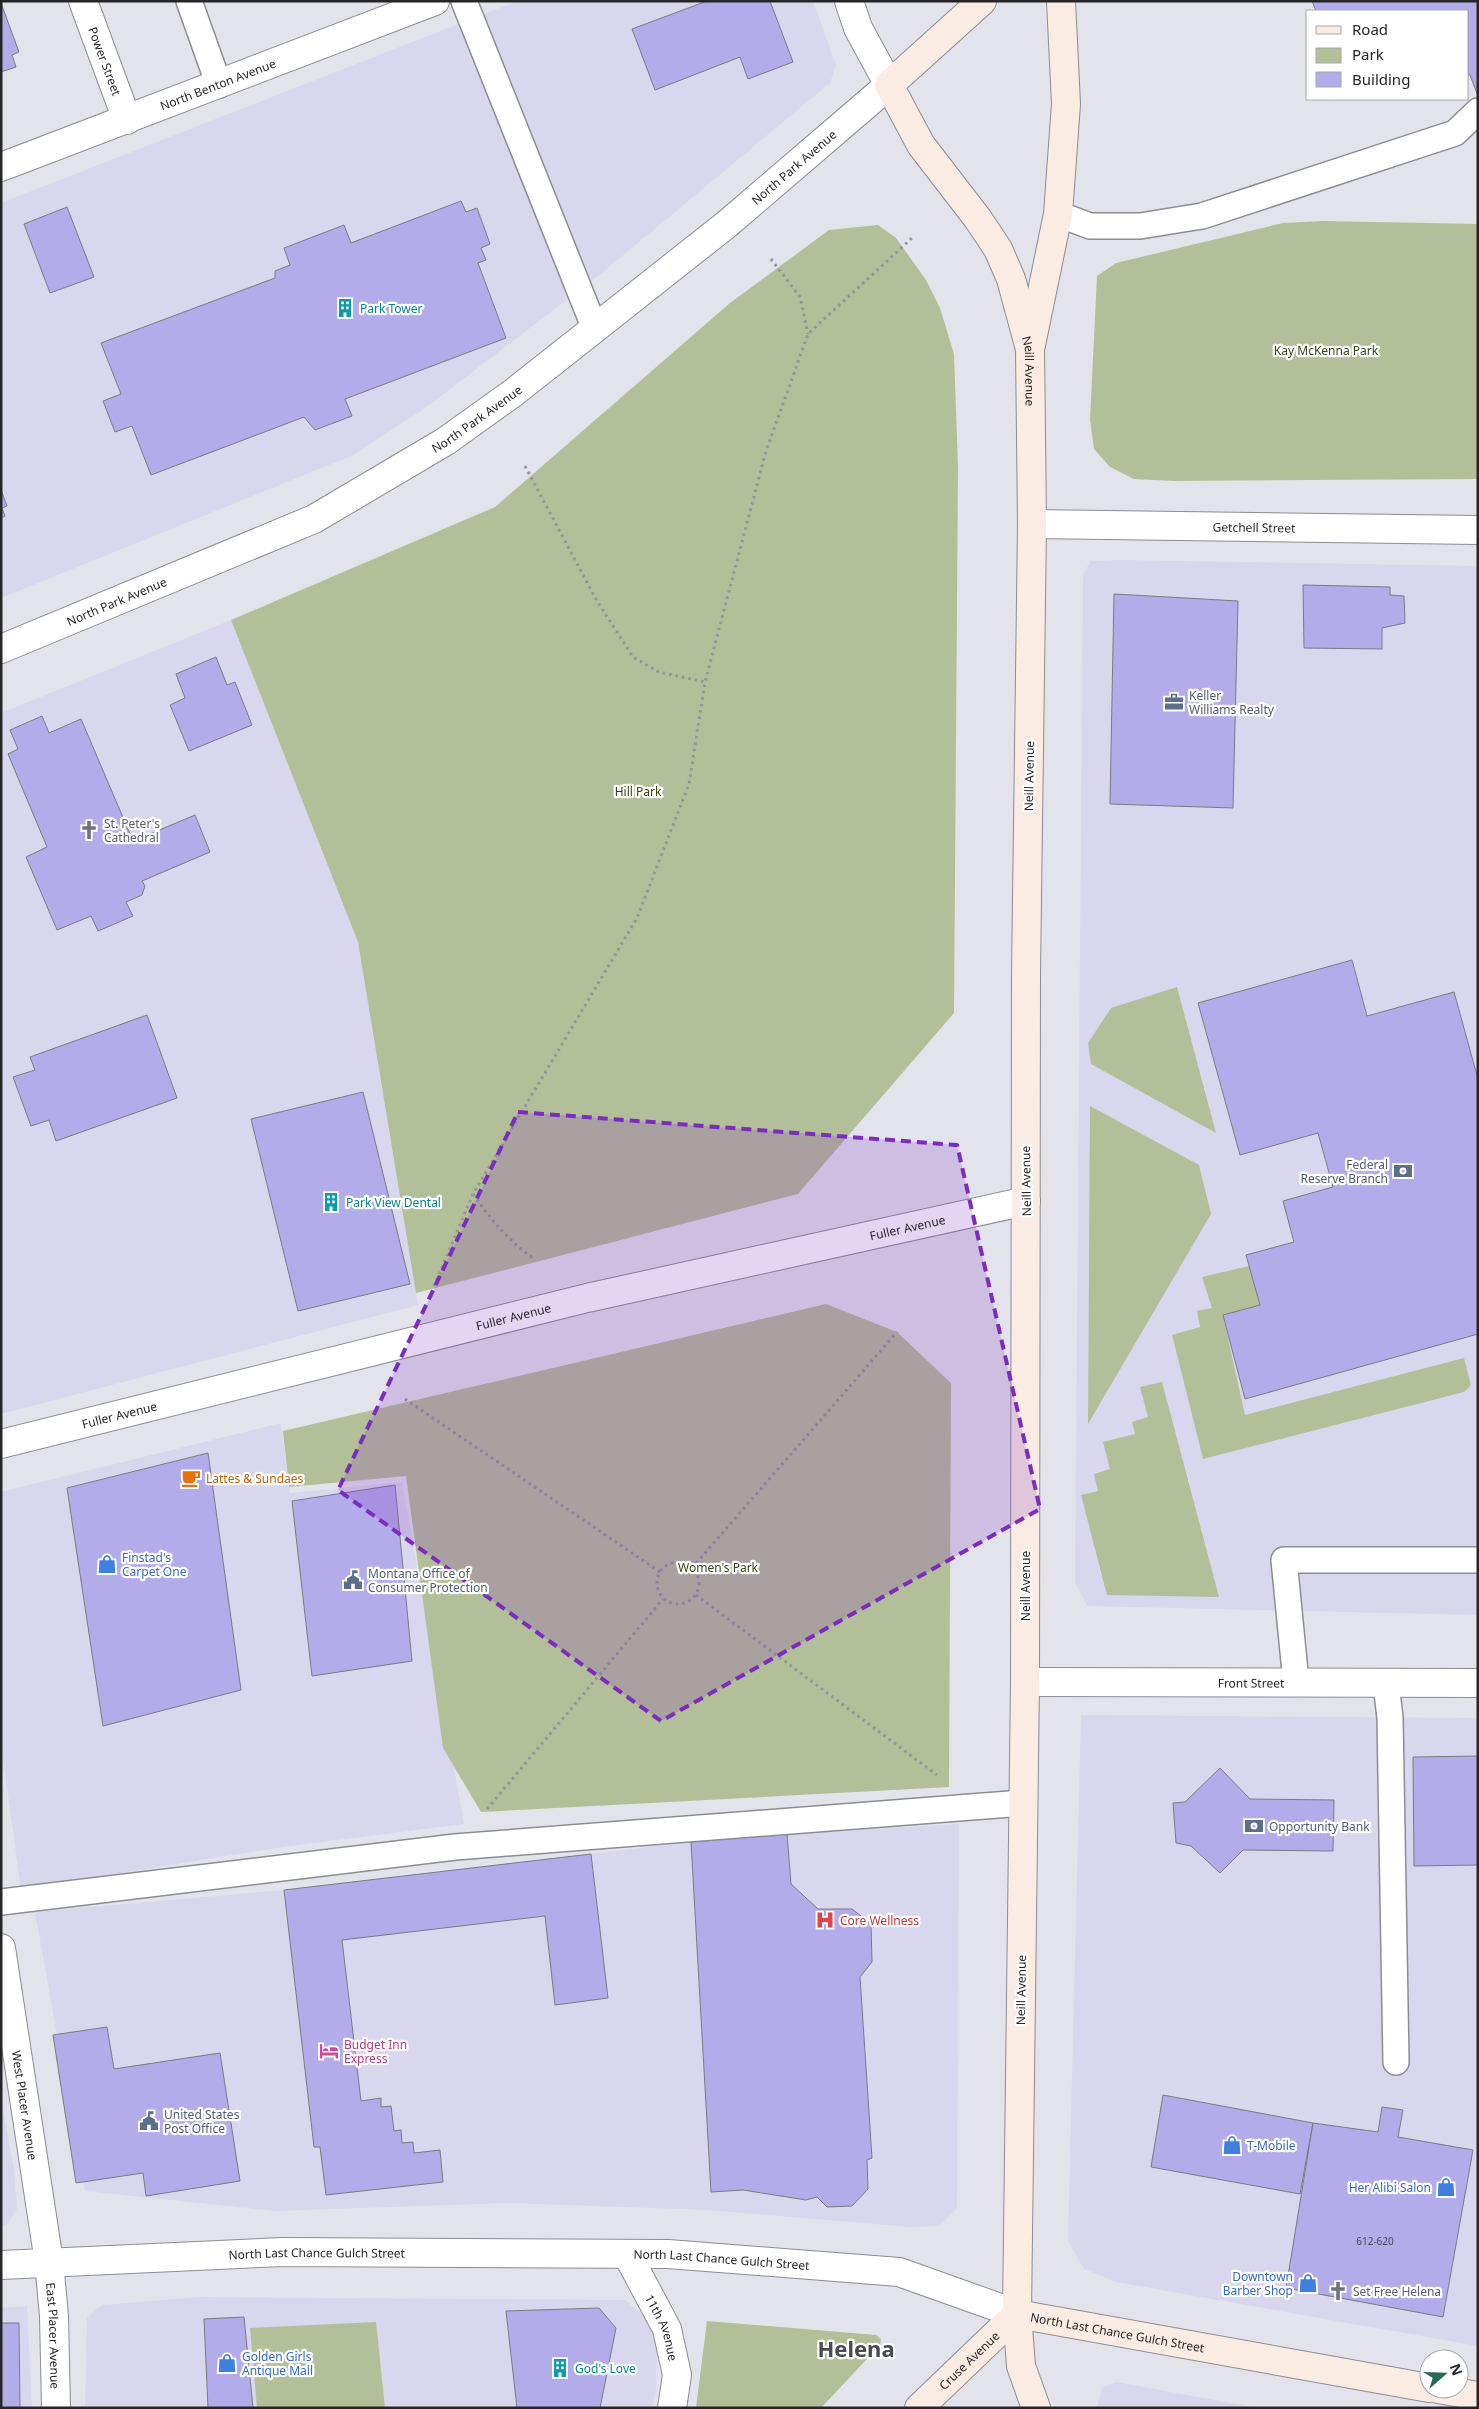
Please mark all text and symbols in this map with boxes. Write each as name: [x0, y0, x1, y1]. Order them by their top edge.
legend: [1306, 10, 1469, 100]
text: Road: [1352, 19, 1388, 39]
street label: Power Street: [85, 24, 126, 98]
text: Park: [1352, 44, 1384, 64]
street label: North Benton Avenue: [157, 54, 278, 114]
text: Building: [1352, 69, 1410, 89]
street label: North Park Avenue: [747, 126, 840, 208]
building icon: Park Tower: [334, 297, 356, 319]
place label: Park Tower: [360, 300, 423, 317]
street label: Neill Avenue: [1018, 334, 1039, 407]
park label: Kay McKenna Park: [1274, 342, 1379, 359]
street label: North Park Avenue: [428, 381, 525, 456]
street label: Getchell Street: [1212, 518, 1296, 536]
street label: North Park Avenue: [64, 573, 169, 629]
place label: Keller Williams Realty: [1189, 687, 1275, 718]
office icon: Keller Williams Realty: [1163, 691, 1185, 713]
street label: Neill Avenue: [1020, 740, 1038, 811]
park label: Hill Park: [615, 783, 662, 800]
place label: St. Peter's Cathedral: [104, 815, 160, 846]
church icon: St. Peter's Cathedral: [78, 819, 100, 841]
street label: Neill Avenue: [1017, 1145, 1035, 1216]
place label: Federal Reserve Branch: [1300, 1156, 1388, 1187]
bank icon: Federal Reserve Branch: [1392, 1160, 1414, 1182]
building icon: Park View Dental: [320, 1191, 342, 1213]
place label: Park View Dental: [346, 1194, 441, 1211]
street label: Fuller Avenue: [868, 1211, 947, 1244]
street label: Fuller Avenue: [474, 1299, 553, 1334]
street label: Fuller Avenue: [80, 1397, 159, 1432]
cafe icon: Lattes & Sundaes: [180, 1467, 202, 1489]
place label: Lattes & Sundaes: [206, 1470, 304, 1487]
place label: Finstad's Carpet One: [122, 1549, 187, 1580]
street label: Neill Avenue: [1017, 1551, 1034, 1621]
shop icon: Finstad's Carpet One: [96, 1553, 118, 1575]
park label: Women's Park: [678, 1559, 759, 1576]
place label: Montana Office of Consumer Protection: [368, 1565, 488, 1596]
public building icon: Montana Office of Consumer Protection: [342, 1569, 364, 1591]
street label: Front Street: [1218, 1674, 1285, 1691]
bank icon: Opportunity Bank: [1243, 1815, 1265, 1837]
place label: Opportunity Bank: [1269, 1818, 1370, 1835]
hospital icon: Core Wellness: [814, 1909, 836, 1931]
place label: Core Wellness: [840, 1912, 919, 1929]
street label: Neill Avenue: [1012, 1954, 1030, 2025]
place label: Budget Inn Express: [344, 2036, 407, 2067]
hotel icon: Budget Inn Express: [318, 2040, 340, 2062]
street label: West Placer Avenue: [8, 2049, 42, 2161]
place label: United States Post Office: [164, 2106, 240, 2137]
public building icon: United States Post Office: [138, 2110, 160, 2132]
shop icon: T-Mobile: [1221, 2134, 1243, 2156]
place label: T-Mobile: [1247, 2137, 1296, 2154]
shop icon: Her Alibi Salon: [1435, 2176, 1457, 2198]
place label: Her Alibi Salon: [1349, 2179, 1431, 2196]
house number: 612-620: [1356, 2234, 1394, 2248]
street label: North Last Chance Gulch Street: [228, 2243, 406, 2263]
street label: North Last Chance Gulch Street: [633, 2245, 811, 2274]
place label: Downtown Barber Shop: [1223, 2268, 1293, 2299]
shop icon: Downtown Barber Shop: [1297, 2272, 1319, 2294]
church icon: Set Free Helena: [1327, 2280, 1349, 2302]
street label: East Placer Avenue: [42, 2282, 64, 2389]
place label: Set Free Helena: [1353, 2283, 1441, 2300]
street label: 11th Avenue: [641, 2291, 682, 2363]
street label: North Last Chance Gulch Street: [1029, 2308, 1206, 2356]
street label: Cruse Avenue: [935, 2327, 1003, 2393]
district label: Helena: [817, 2333, 895, 2363]
place label: Golden Girls Antique Mall: [242, 2348, 313, 2379]
north arrow: [1419, 2349, 1469, 2399]
shop icon: Golden Girls Antique Mall: [216, 2352, 238, 2374]
building icon: God's Love: [549, 2357, 571, 2379]
place label: God's Love: [575, 2360, 636, 2377]
text: N: [1446, 2361, 1468, 2378]

